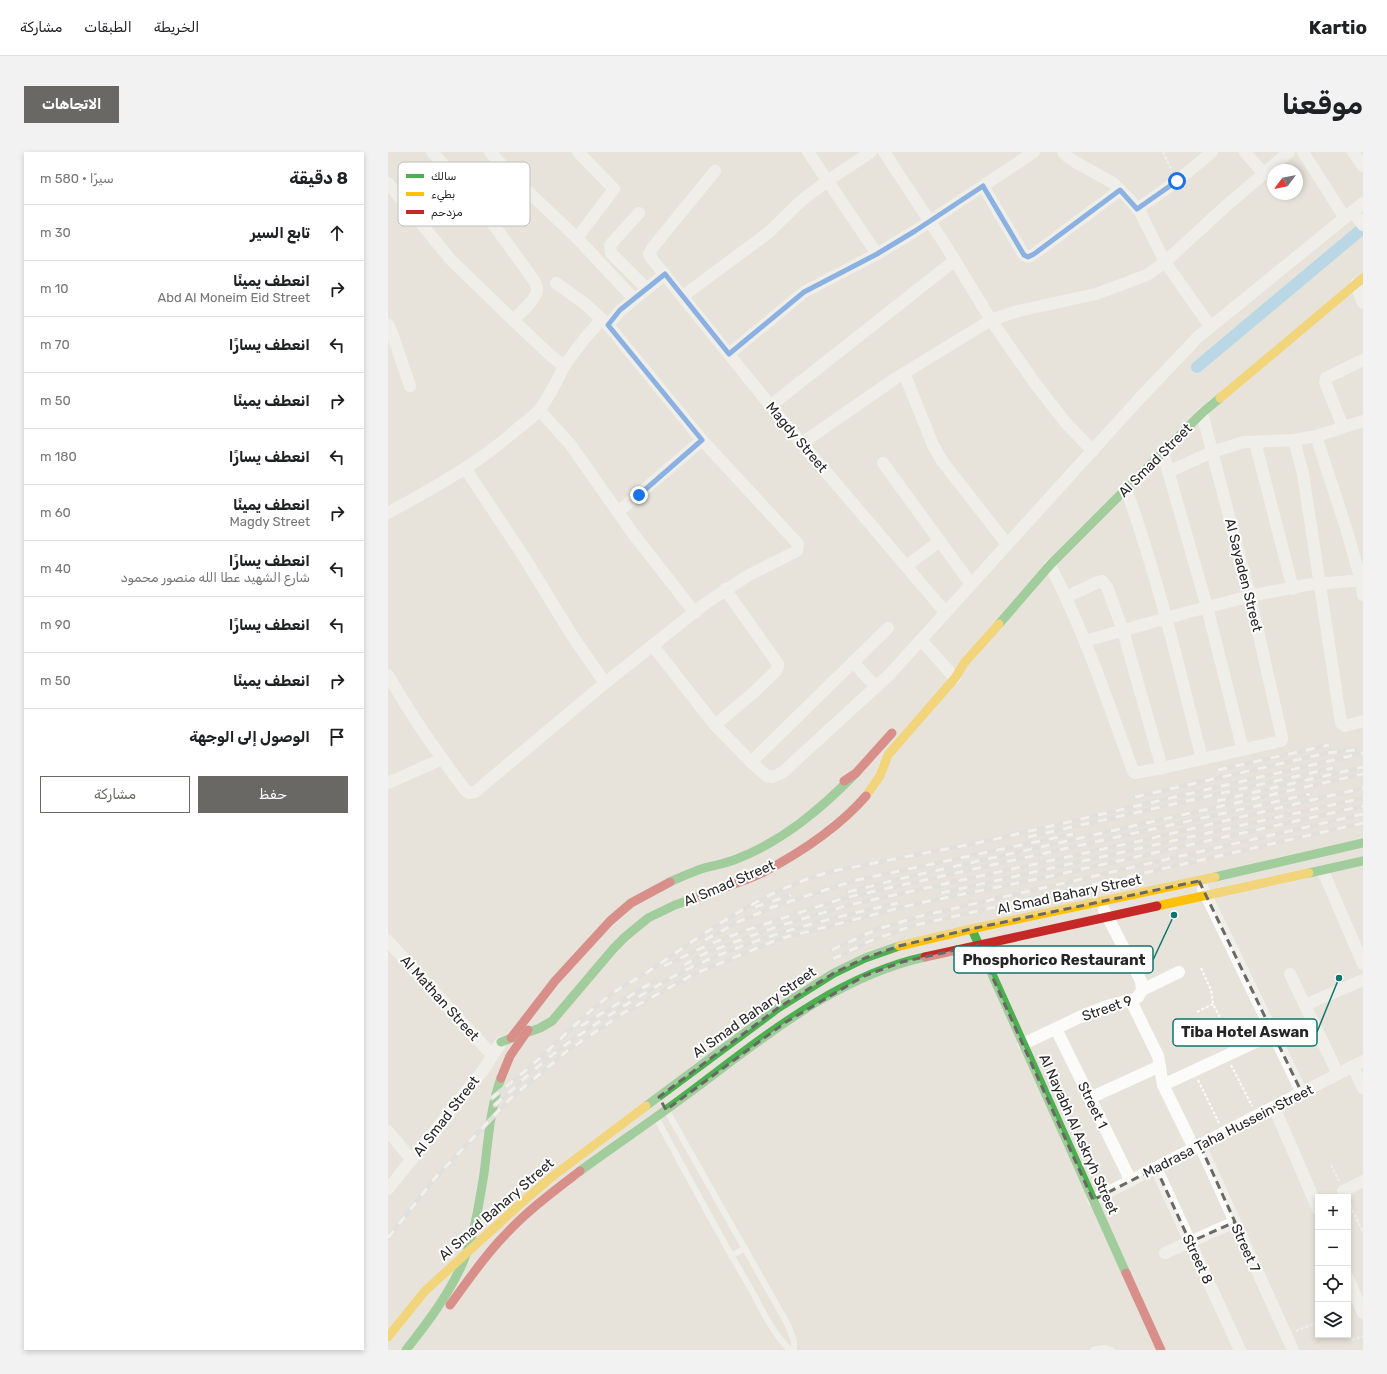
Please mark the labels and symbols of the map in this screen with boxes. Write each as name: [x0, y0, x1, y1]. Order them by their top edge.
legend: [398, 162, 530, 226]
north arrow: [1267, 164, 1303, 200]
text: سالك: [431, 170, 456, 183]
route start: [1168, 172, 1186, 190]
text: بطيء: [431, 188, 455, 203]
text: مزدحم: [431, 206, 463, 220]
street label: Magdy Street: [762, 399, 831, 476]
street label: Al Smad Street: [1115, 420, 1196, 501]
route end: [630, 486, 648, 504]
street label: Al Sayaden Street: [1221, 517, 1266, 634]
street label: Al Smad Street: [681, 856, 778, 910]
street label: Al Smad Bahary Street: [996, 871, 1143, 918]
callout: Phosphorico Restaurant: [954, 946, 1153, 973]
text: Phosphorico Restaurant: [962, 951, 1146, 969]
street label: Al Mathan Street: [397, 952, 483, 1045]
street label: Al Smad Bahary Street: [689, 963, 820, 1061]
street label: Street 9: [1080, 992, 1135, 1025]
callout: Tiba Hotel Aswan: [1173, 1019, 1317, 1046]
text: Tiba Hotel Aswan: [1181, 1023, 1309, 1041]
street label: Al Nayabh Al Askryh Street: [1035, 1051, 1122, 1217]
street label: Al Smad Street: [410, 1072, 483, 1160]
street label: Street 1: [1074, 1079, 1111, 1131]
street label: Madrasa Taha Hussein Street: [1140, 1081, 1317, 1182]
street label: Al Smad Bahary Street: [435, 1154, 558, 1264]
street label: Street 7: [1227, 1221, 1264, 1275]
street label: Street 8: [1179, 1232, 1216, 1287]

